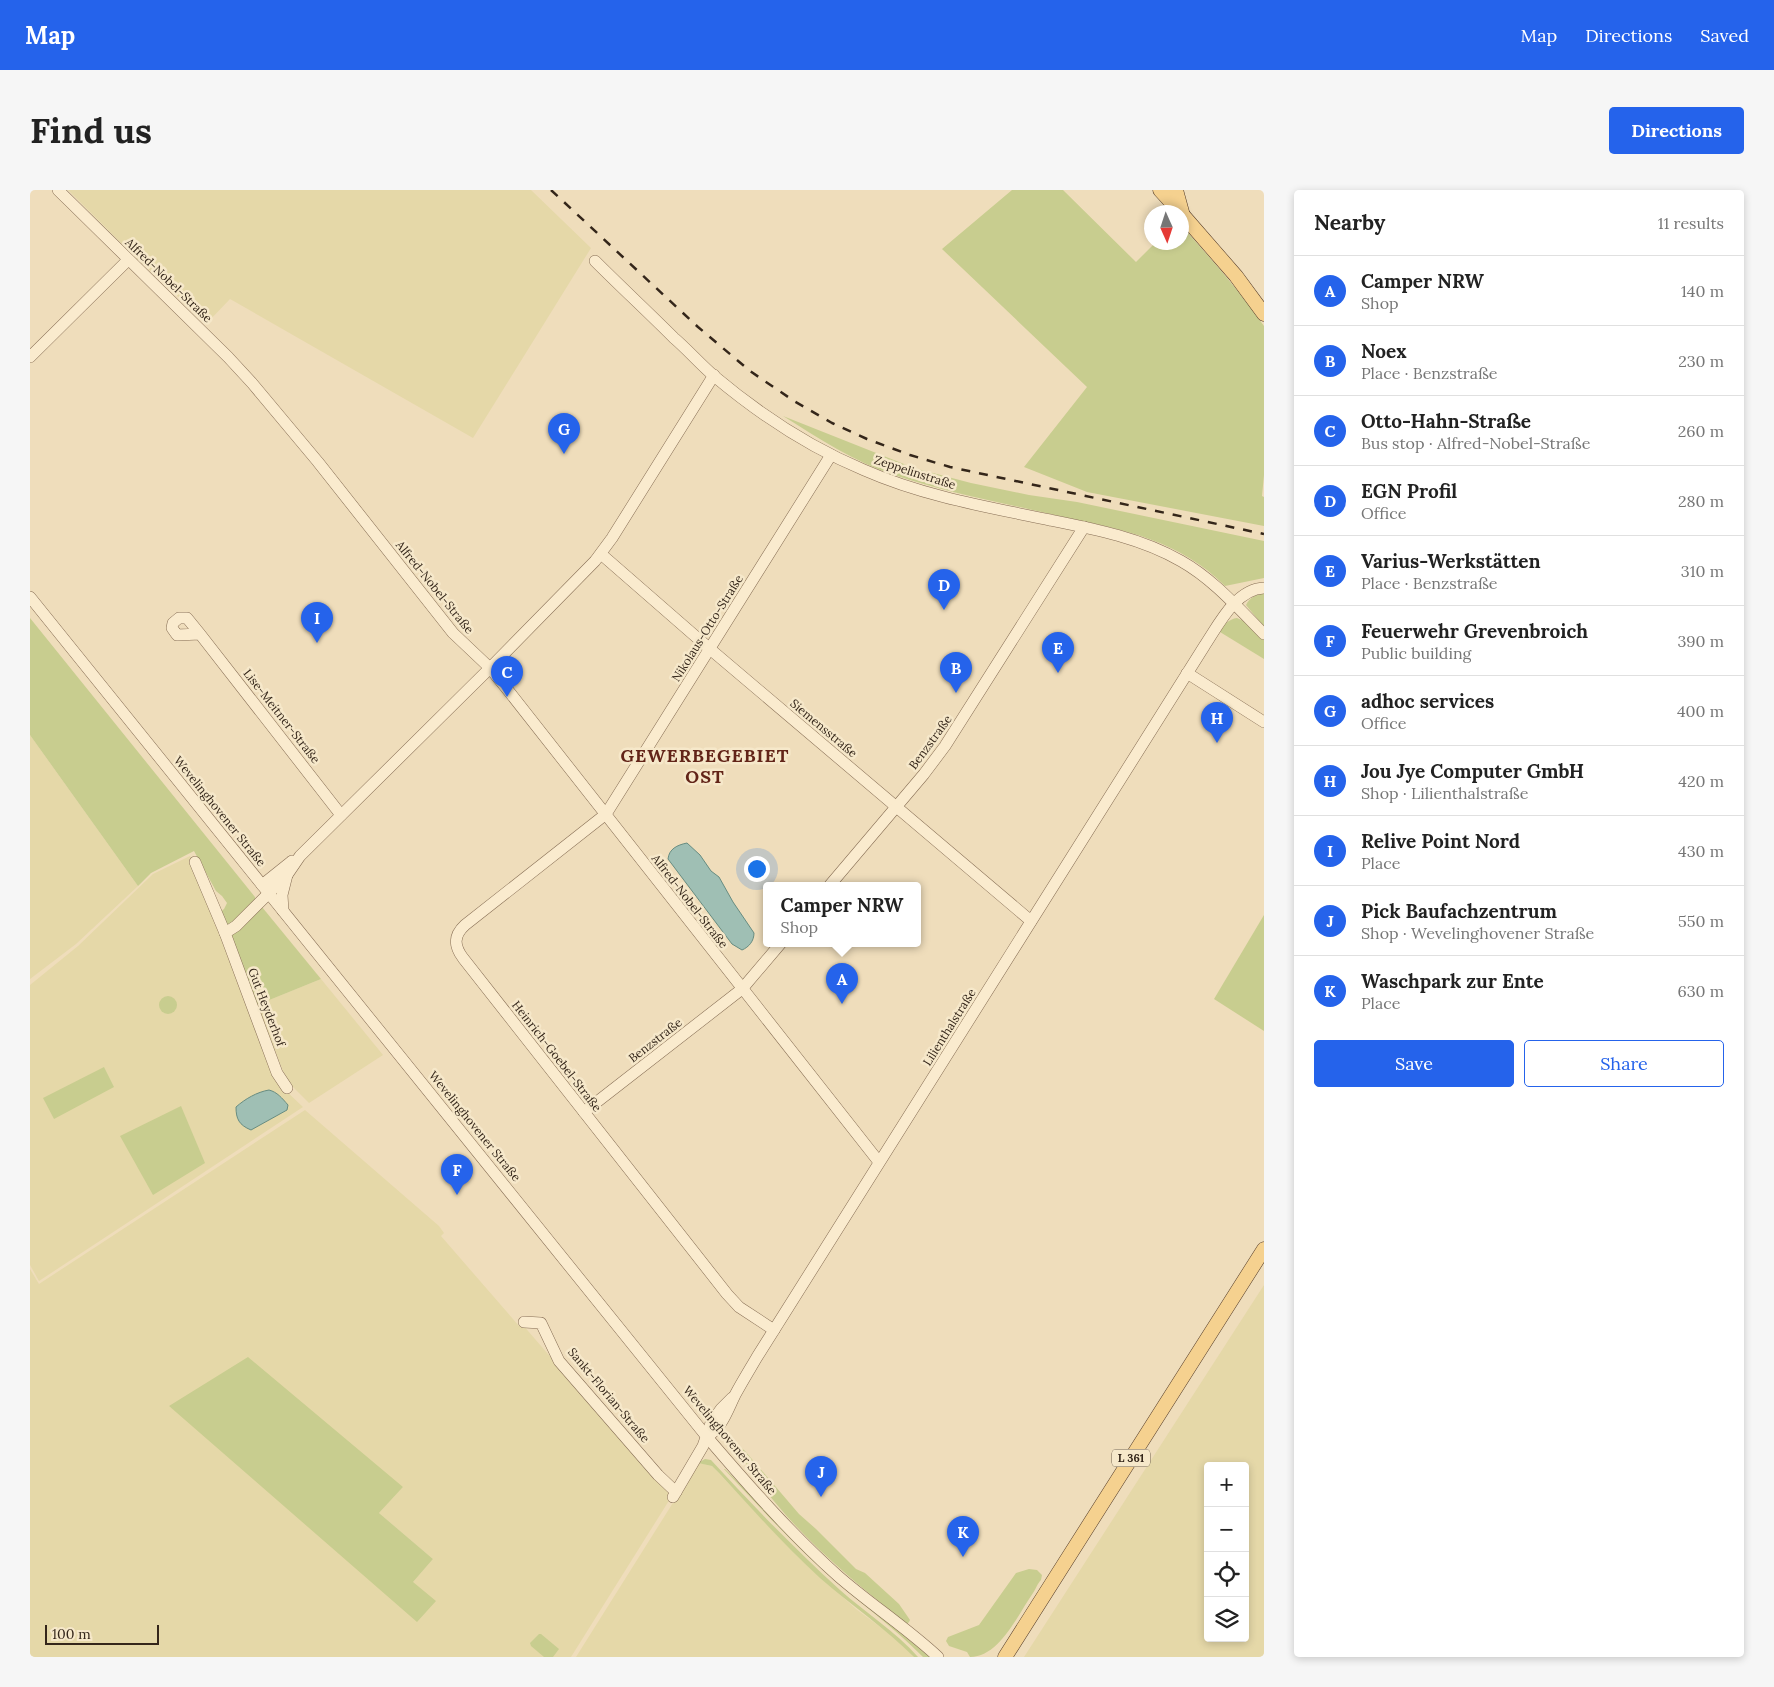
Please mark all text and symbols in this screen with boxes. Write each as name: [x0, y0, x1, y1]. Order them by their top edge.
text: Map: [25, 20, 75, 51]
text: Map: [1521, 24, 1557, 47]
text: Directions: [1585, 24, 1672, 47]
text: Saved: [1700, 24, 1749, 47]
button: Directions: [1609, 107, 1744, 154]
text: Find us: [30, 108, 152, 153]
north arrow: [1144, 205, 1189, 250]
text: Nearby: [1314, 209, 1385, 236]
text: 11 results: [1658, 213, 1724, 233]
street label: Alfred-Nobel-Straße: [122, 234, 216, 326]
text: Camper NRW: [1361, 269, 1484, 293]
text: A: [1325, 281, 1335, 301]
text: 140 m: [1681, 281, 1724, 301]
text: Shop: [1361, 293, 1399, 313]
text: Noex: [1361, 339, 1407, 363]
text: B: [1325, 351, 1335, 371]
text: 230 m: [1678, 351, 1724, 371]
text: Place · Benzstraße: [1361, 363, 1497, 383]
text: Otto-Hahn-Straße: [1361, 409, 1531, 433]
pin: G: [548, 413, 580, 454]
text: C: [1324, 421, 1336, 441]
text: 260 m: [1678, 421, 1724, 441]
text: Bus stop · Alfred-Nobel-Straße: [1361, 433, 1590, 453]
street label: Zeppelinstraße: [872, 452, 958, 492]
text: EGN Profil: [1361, 479, 1457, 503]
text: D: [1324, 491, 1336, 511]
text: 280 m: [1678, 491, 1724, 511]
text: Office: [1361, 503, 1406, 523]
street label: Alfred-Nobel-Straße: [392, 537, 477, 637]
text: Varius-Werkstätten: [1361, 549, 1541, 573]
text: E: [1325, 561, 1335, 581]
text: 310 m: [1681, 561, 1724, 581]
pin: D: [928, 569, 960, 610]
street label: Nikolaus-Otto-Straße: [668, 571, 746, 684]
text: Place · Benzstraße: [1361, 573, 1497, 593]
pin: I: [301, 602, 333, 643]
text: Feuerwehr Grevenbroich: [1361, 619, 1588, 643]
text: F: [1325, 631, 1335, 651]
text: 390 m: [1677, 631, 1724, 651]
pin: E: [1042, 632, 1074, 673]
text: Public building: [1361, 643, 1471, 663]
pin: B: [940, 652, 972, 693]
pin: C: [491, 656, 523, 697]
street label: Lise-Meitner-Straße: [240, 666, 324, 767]
text: adhoc services: [1361, 689, 1494, 713]
street label: Siemensstraße: [787, 696, 861, 761]
text: G: [1324, 701, 1336, 721]
text: 400 m: [1677, 701, 1724, 721]
pin: H: [1201, 702, 1233, 743]
street label: Benzstraße: [905, 711, 955, 772]
text: Office: [1361, 713, 1406, 733]
district label: GEWERBEGEBIET OST: [621, 744, 789, 788]
street label: Wevelinghovener Straße: [171, 753, 269, 870]
text: Jou Jye Computer GmbH: [1361, 759, 1584, 783]
text: H: [1324, 771, 1336, 791]
text: 420 m: [1678, 771, 1724, 791]
text: Shop · Lilienthalstraße: [1361, 783, 1528, 803]
text: Relive Point Nord: [1361, 829, 1520, 853]
text: I: [1327, 841, 1333, 861]
text: 430 m: [1678, 841, 1724, 861]
street label: Alfred-Nobel-Straße: [648, 850, 732, 951]
text: Place: [1361, 853, 1400, 873]
your location: [744, 856, 770, 882]
popup: [763, 882, 921, 947]
text: Camper NRW: [781, 893, 903, 917]
text: Pick Baufachzentrum: [1361, 899, 1557, 923]
text: J: [1326, 911, 1334, 931]
text: 550 m: [1678, 911, 1724, 931]
text: Shop: [781, 917, 818, 937]
text: Shop · Wevelinghovener Straße: [1361, 923, 1594, 943]
pin: A: [826, 963, 858, 1004]
street label: Gut Heyderhof: [245, 966, 289, 1049]
text: Waschpark zur Ente: [1361, 969, 1544, 993]
text: K: [1324, 981, 1336, 1001]
text: 630 m: [1677, 981, 1724, 1001]
street label: Lilienthalstraße: [919, 985, 979, 1068]
text: Place: [1361, 993, 1400, 1013]
street label: Heinrich-Goebel-Straße: [509, 997, 605, 1115]
street label: Benzstraße: [625, 1014, 685, 1065]
button: Save: [1314, 1040, 1514, 1087]
button: Share: [1524, 1040, 1724, 1087]
street label: Wevelinghovener Straße: [426, 1068, 524, 1185]
pin: F: [441, 1154, 473, 1195]
street label: Sankt-Florian-Straße: [565, 1345, 653, 1446]
street label: Wevelinghovener Straße: [680, 1383, 780, 1498]
road number: L 361: [1112, 1450, 1150, 1466]
pin: J: [805, 1456, 837, 1497]
map controls: [1204, 1462, 1249, 1642]
button: +: [1204, 1462, 1249, 1507]
button: −: [1204, 1507, 1249, 1552]
pin: K: [947, 1516, 979, 1557]
button: locate: [1204, 1552, 1249, 1597]
button: layers: [1204, 1597, 1249, 1642]
scale bar: [45, 1622, 159, 1645]
text: 100 m: [52, 1625, 91, 1643]

